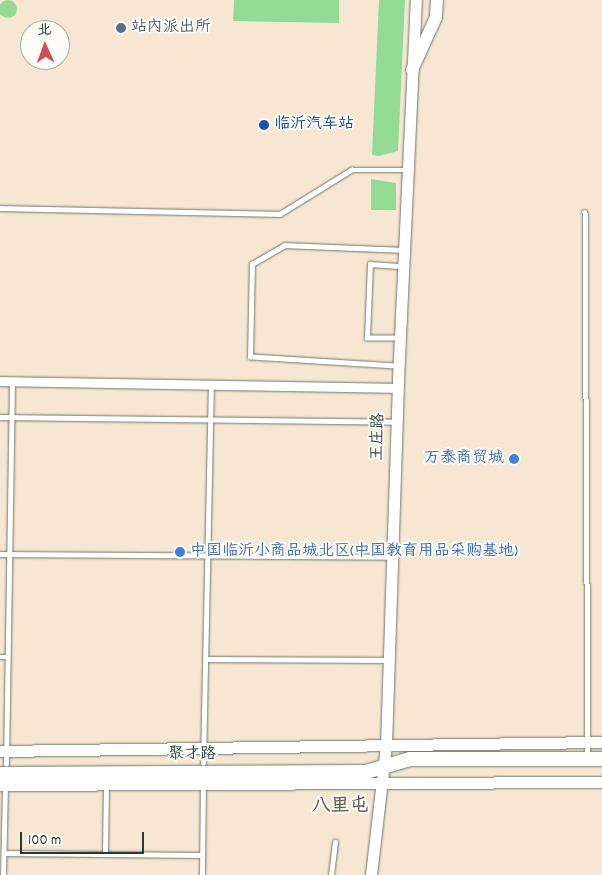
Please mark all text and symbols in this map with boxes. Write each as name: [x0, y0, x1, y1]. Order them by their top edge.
place label: 站内派出所: [131, 18, 211, 38]
north arrow: [20, 20, 70, 70]
text: 北: [37, 21, 52, 41]
marker: 站内派出所: [115, 22, 127, 34]
place label: 临沂汽车站: [274, 115, 354, 135]
marker: 临沂汽车站: [258, 119, 270, 131]
street label: 王庄路: [369, 413, 389, 461]
place label: 万泰商贸城: [424, 449, 504, 469]
marker: 万泰商贸城: [508, 453, 520, 465]
place label: 中国临沂小商品城北区(中国教育用品采购基地): [190, 542, 518, 562]
marker: 中国临沂小商品城北区(中国教育用品采购基地): [174, 546, 186, 558]
street label: 聚才路: [168, 745, 216, 765]
district label: 八里屯: [312, 797, 368, 819]
scale bar: [22, 822, 146, 854]
text: 100 m: [28, 830, 61, 852]

